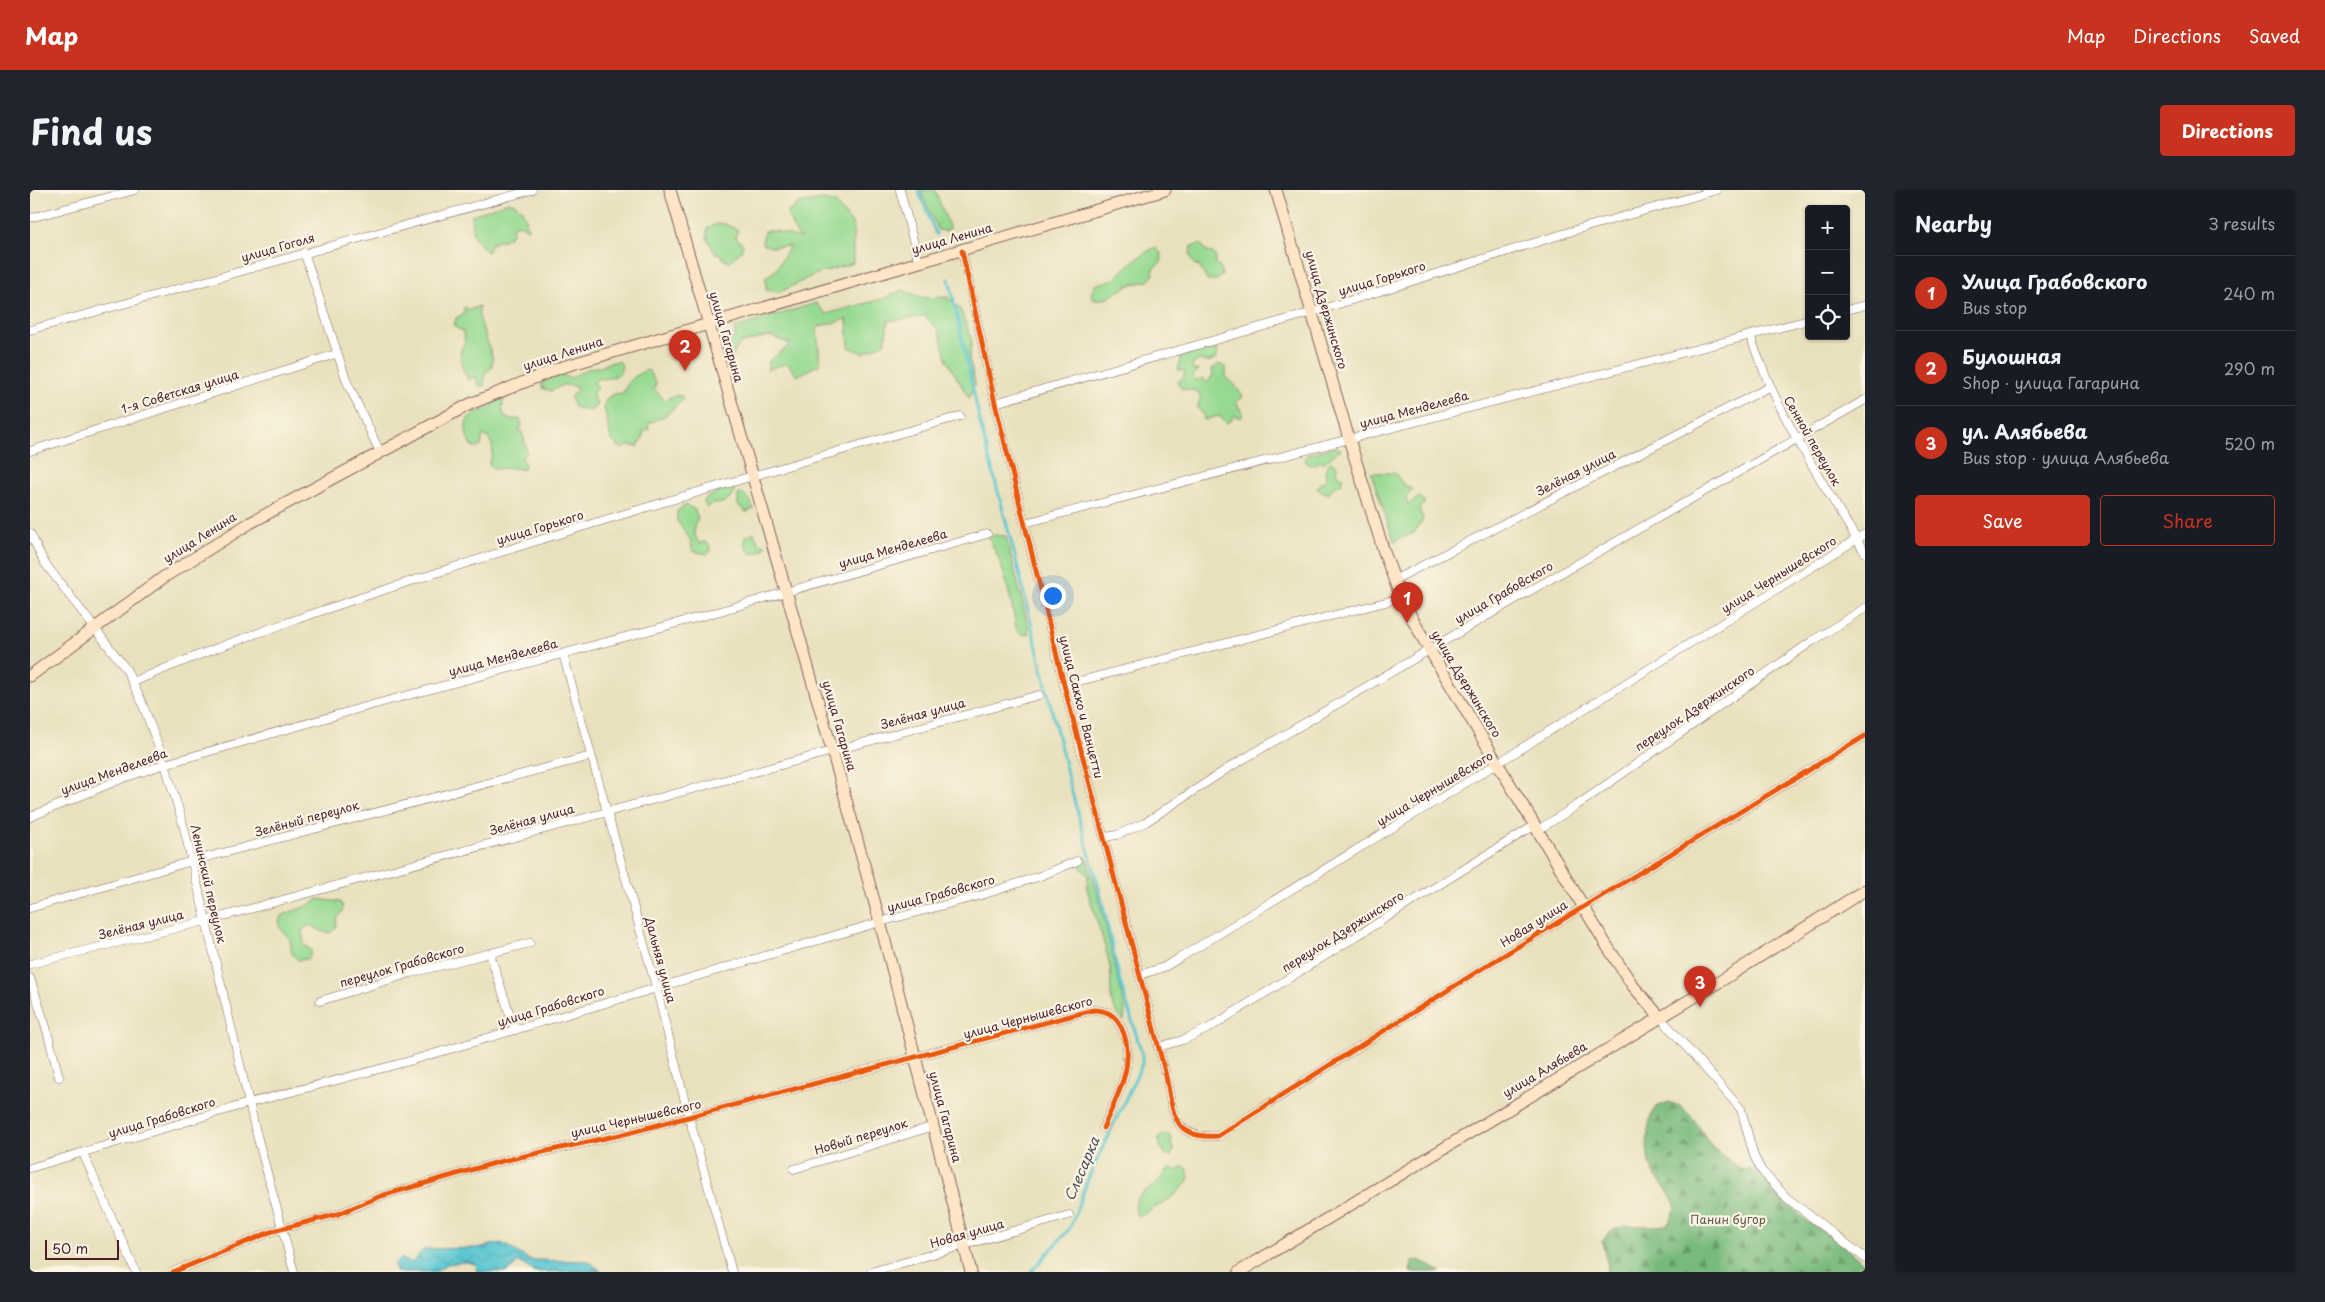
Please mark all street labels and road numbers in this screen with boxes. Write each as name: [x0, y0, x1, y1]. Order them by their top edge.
street label: улица Ленина: [909, 218, 995, 258]
street label: улица Гоголя: [239, 228, 317, 266]
street label: улица Дзержинского: [1301, 248, 1353, 371]
street label: улица Горького: [1336, 256, 1428, 300]
street label: улица Гагарина: [705, 289, 749, 385]
street label: улица Ленина: [520, 331, 605, 374]
street label: 1-я Советская улица: [119, 364, 241, 417]
street label: улица Менделеева: [1357, 386, 1471, 432]
street label: Сенной переулок: [1780, 392, 1846, 490]
street label: Зелёная улица: [1533, 444, 1619, 500]
street label: улица Горького: [494, 505, 586, 549]
street label: улица Ленина: [159, 507, 240, 567]
street label: улица Менделеева: [836, 524, 950, 572]
street label: улица Чернышевского: [1717, 531, 1840, 617]
street label: улица Грабовского: [1451, 556, 1556, 628]
street label: улица Дзержинского: [1428, 626, 1506, 741]
street label: улица Сакко и Ванцетти: [1055, 633, 1108, 780]
street label: улица Менделеева: [446, 634, 560, 680]
street label: переулок Дзержинского: [1631, 661, 1758, 755]
street label: улица Гагарина: [818, 678, 862, 774]
street label: Зелёная улица: [878, 693, 968, 733]
street label: улица Менделеева: [58, 743, 170, 799]
street label: улица Чернышевского: [1373, 746, 1496, 830]
street label: Зелёный переулок: [253, 795, 362, 841]
street label: Зелёная улица: [487, 799, 577, 839]
street label: Ленинский переулок: [187, 823, 232, 946]
street label: улица Грабовского: [885, 870, 997, 916]
street label: переулок Дзержинского: [1278, 886, 1407, 976]
street label: Новая улица: [1496, 895, 1571, 951]
street label: Зелёная улица: [96, 905, 186, 943]
street label: Дальняя улица: [641, 914, 681, 1005]
street label: переулок Грабовского: [337, 939, 466, 991]
street label: улица Грабовского: [495, 981, 607, 1031]
street label: улица Чернышевского: [961, 991, 1095, 1043]
street label: улица Алябьева: [1499, 1037, 1591, 1101]
street label: улица Гагарина: [925, 1069, 967, 1165]
street label: улица Грабовского: [106, 1092, 218, 1142]
street label: улица Чернышевского: [569, 1094, 703, 1142]
street label: Новый переулок: [812, 1113, 910, 1159]
street label: Новая улица: [928, 1214, 1006, 1252]

